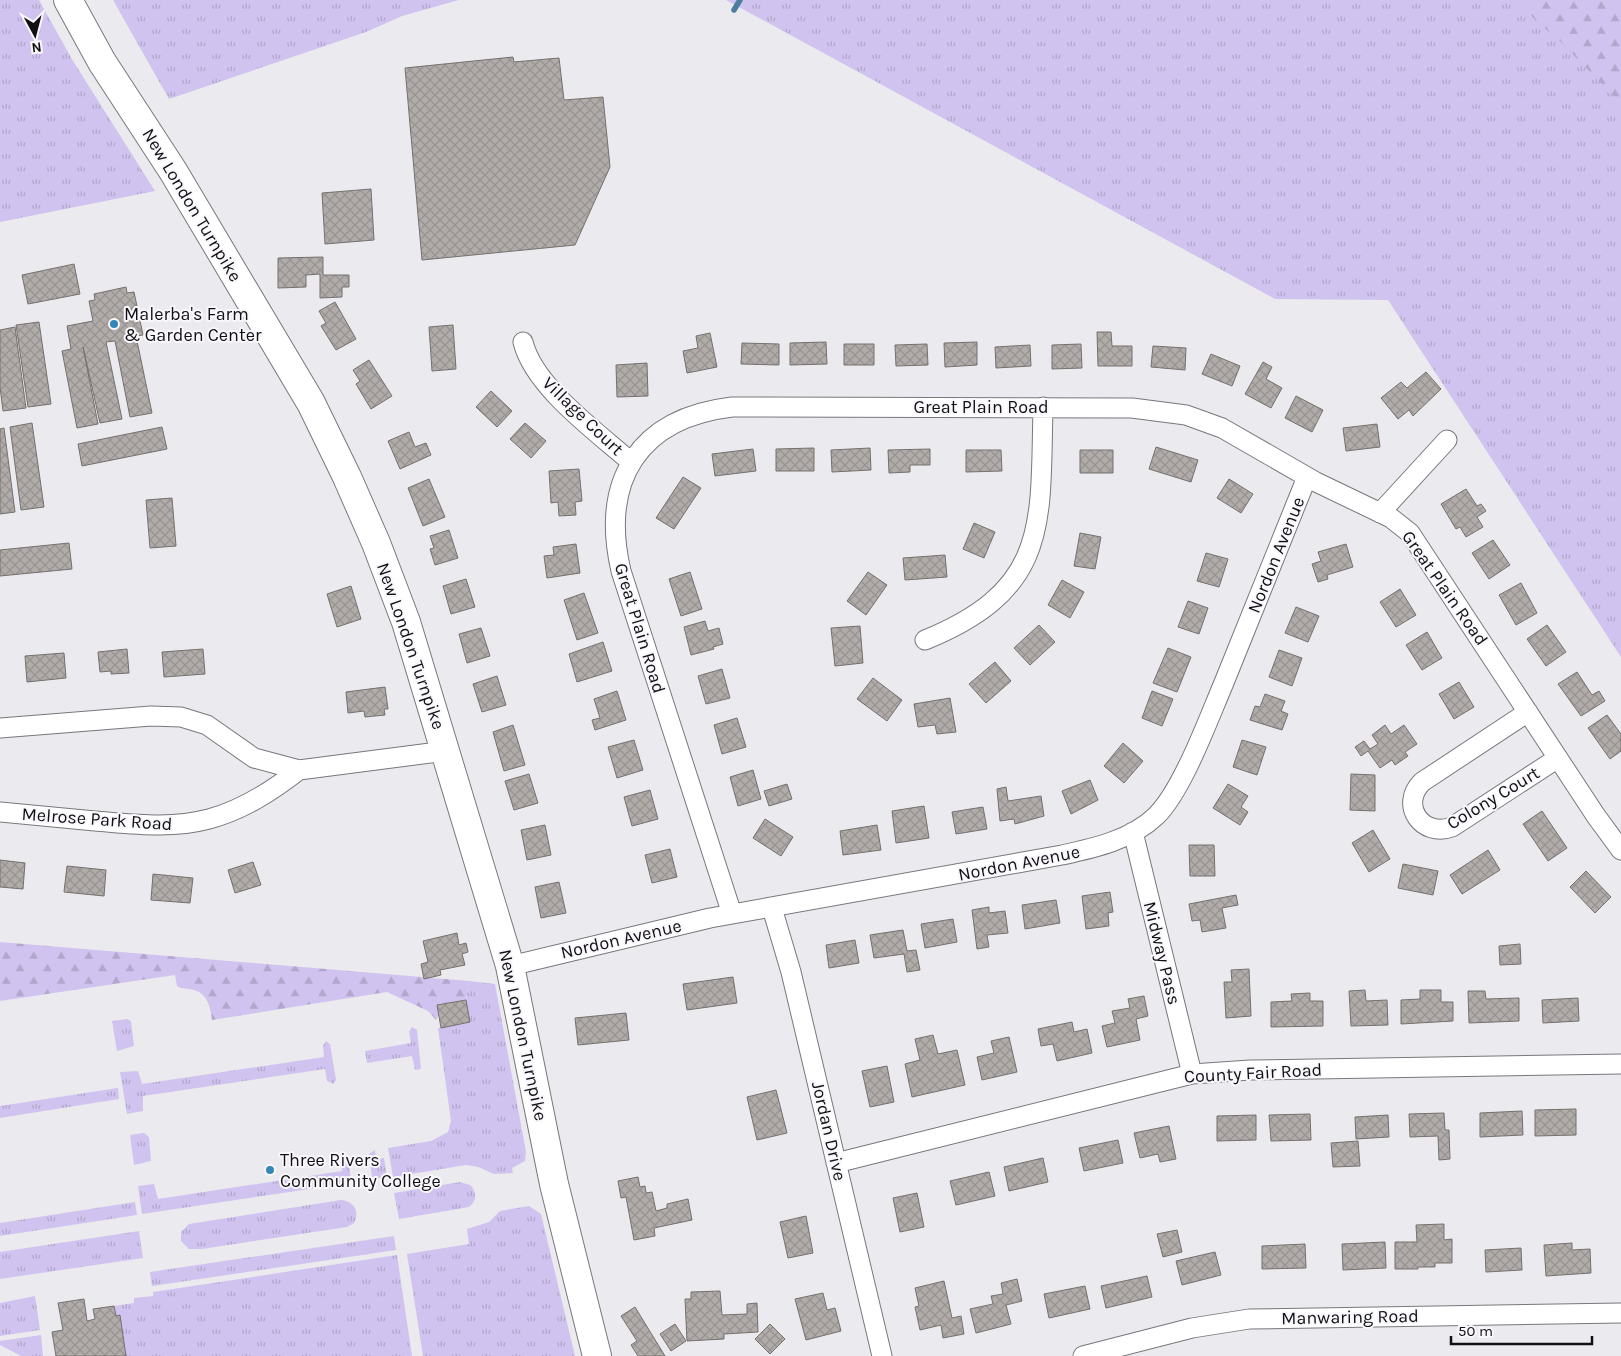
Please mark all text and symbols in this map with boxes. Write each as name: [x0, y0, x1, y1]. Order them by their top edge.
north arrow: [10, 10, 60, 60]
text: N: [31, 38, 43, 56]
street label: New London Turnpike: [138, 124, 246, 286]
place label: Malerba's Farm & Garden Center: [124, 303, 262, 346]
marker: Malerba's Farm & Garden Center: [108, 318, 120, 330]
street label: Village Court: [538, 372, 628, 460]
street label: Great Plain Road: [913, 396, 1049, 418]
street label: Nordon Avenue: [1243, 494, 1309, 616]
street label: Great Plain Road: [1397, 526, 1493, 650]
street label: New London Turnpike: [372, 560, 450, 732]
street label: Great Plain Road: [610, 560, 670, 696]
street label: Colony Court: [1443, 762, 1544, 834]
street label: Melrose Park Road: [21, 803, 173, 835]
street label: Nordon Avenue: [956, 840, 1082, 886]
street label: Midway Pass: [1139, 899, 1185, 1007]
street label: Nordon Avenue: [558, 914, 684, 964]
street label: New London Turnpike: [494, 947, 552, 1123]
street label: County Fair Road: [1183, 1058, 1323, 1088]
street label: Jordan Drive: [807, 1079, 851, 1183]
place label: Three Rivers Community College: [280, 1149, 441, 1192]
marker: Three Rivers Community College: [264, 1164, 276, 1176]
street label: Manwaring Road: [1281, 1305, 1419, 1329]
scale bar: [1451, 1314, 1592, 1346]
text: 50 m: [1458, 1322, 1493, 1340]

